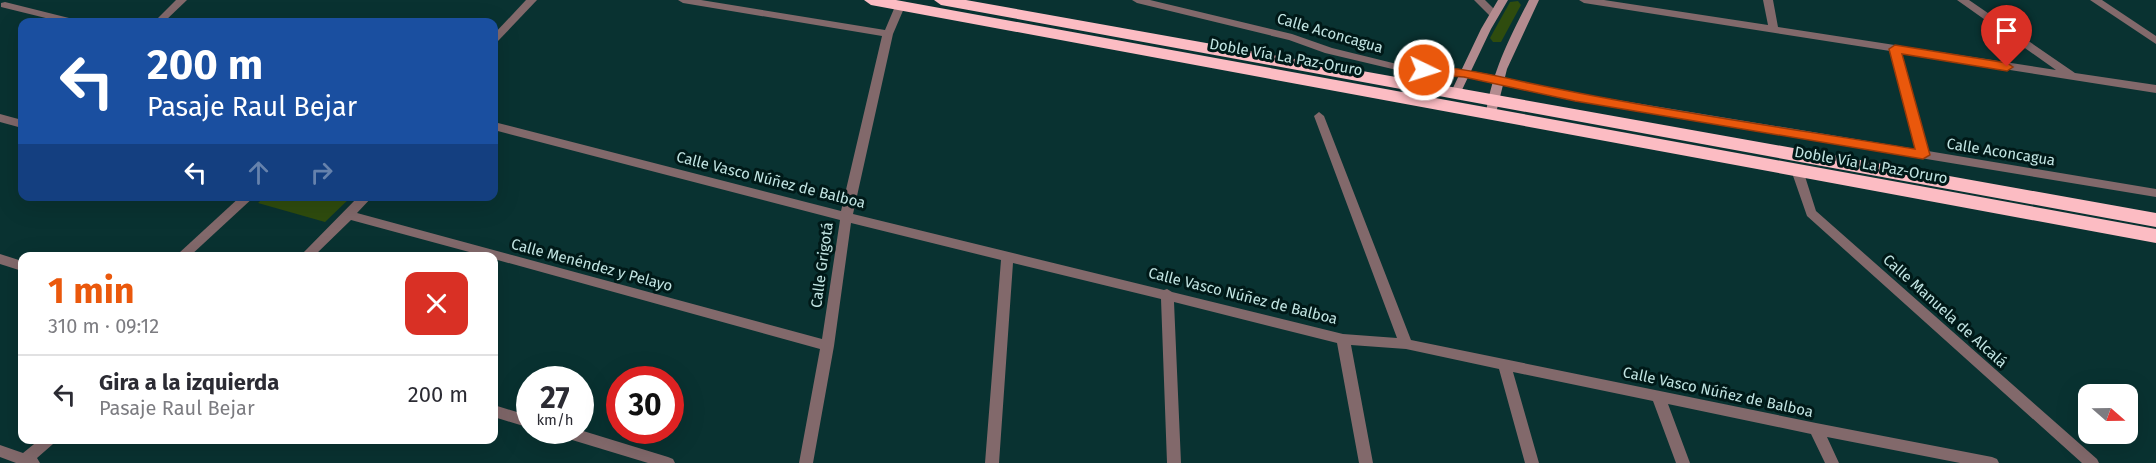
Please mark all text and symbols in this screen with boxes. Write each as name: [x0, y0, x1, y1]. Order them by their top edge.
pin: [1981, 5, 2032, 67]
street label: Calle Aconcagua: [1275, 9, 1385, 57]
icon: arrive: [1990, 14, 2023, 47]
street label: Doble Vía La Paz-Oruro: [1208, 35, 1364, 79]
position arrow: [1392, 38, 1456, 102]
text: 200 m: [147, 40, 263, 90]
icon: left: [48, 42, 126, 120]
text: Pasaje Raul Bejar: [147, 91, 357, 123]
street label: Calle Aconcagua: [1945, 135, 2057, 169]
street label: Doble Vía La Paz-Oruro: [1793, 143, 1949, 187]
street label: Calle Vasco Núñez de Balboa: [675, 148, 867, 212]
icon: left: [179, 156, 212, 189]
icon: ahead: [242, 156, 275, 189]
icon: right: [305, 156, 338, 189]
street label: Calle Grigotá: [807, 221, 837, 309]
street label: Calle Menéndez y Pelayo: [509, 235, 675, 295]
street label: Calle Manuela de Alcalá: [1879, 251, 2011, 371]
street label: Calle Vasco Núñez de Balboa: [1147, 264, 1339, 328]
text: 1 min: [48, 269, 135, 313]
button: close: [405, 272, 468, 335]
text: 310 m · 09:12: [48, 314, 159, 338]
street label: Calle Vasco Núñez de Balboa: [1621, 363, 1815, 421]
speed limit sign: 30: [606, 366, 684, 444]
text: Gira a la izquierda: [99, 369, 279, 396]
icon: left: [48, 378, 81, 411]
text: 27: [540, 380, 570, 416]
text: 200 m: [408, 381, 468, 408]
north arrow: [2078, 384, 2138, 444]
map controls: [2078, 384, 2138, 444]
text: Pasaje Raul Bejar: [99, 396, 255, 420]
text: km/h: [536, 411, 574, 429]

